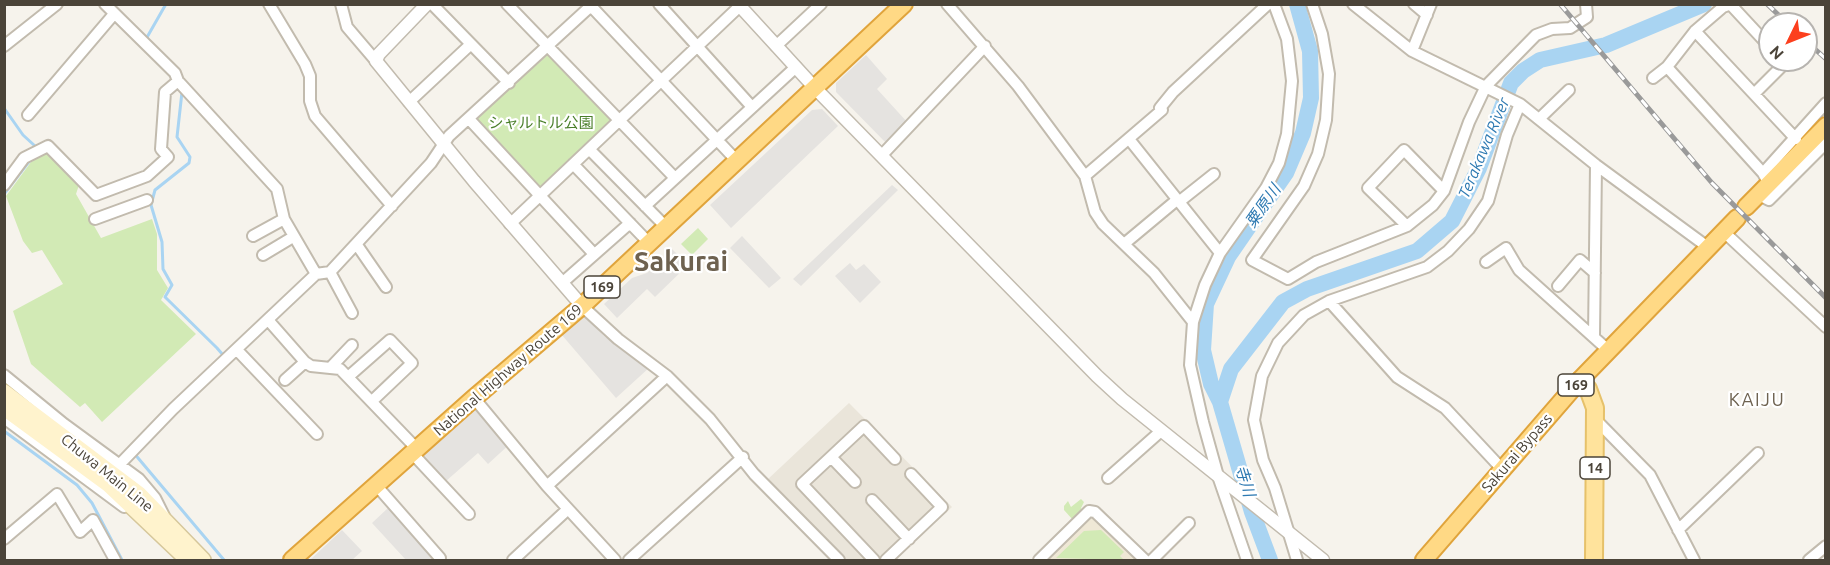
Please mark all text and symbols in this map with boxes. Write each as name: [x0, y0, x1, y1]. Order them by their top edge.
north arrow: [1758, 12, 1818, 72]
text: N: [1766, 42, 1787, 63]
water label: Terakawa River: [1454, 95, 1514, 201]
park label: シャルトル公園: [489, 114, 593, 132]
water label: 粟原川: [1241, 181, 1285, 231]
district label: Sakurai: [634, 246, 728, 278]
road number: 169: [584, 276, 620, 298]
street label: National Highway Route 169: [430, 300, 586, 440]
road number: 169: [1558, 374, 1594, 396]
district label: KAIJU: [1729, 389, 1785, 411]
street label: Sakurai Bypass: [1478, 410, 1556, 496]
street label: Chuwa Main Line: [57, 430, 157, 516]
road number: 14: [1580, 457, 1610, 479]
water label: 寺川: [1231, 463, 1259, 499]

